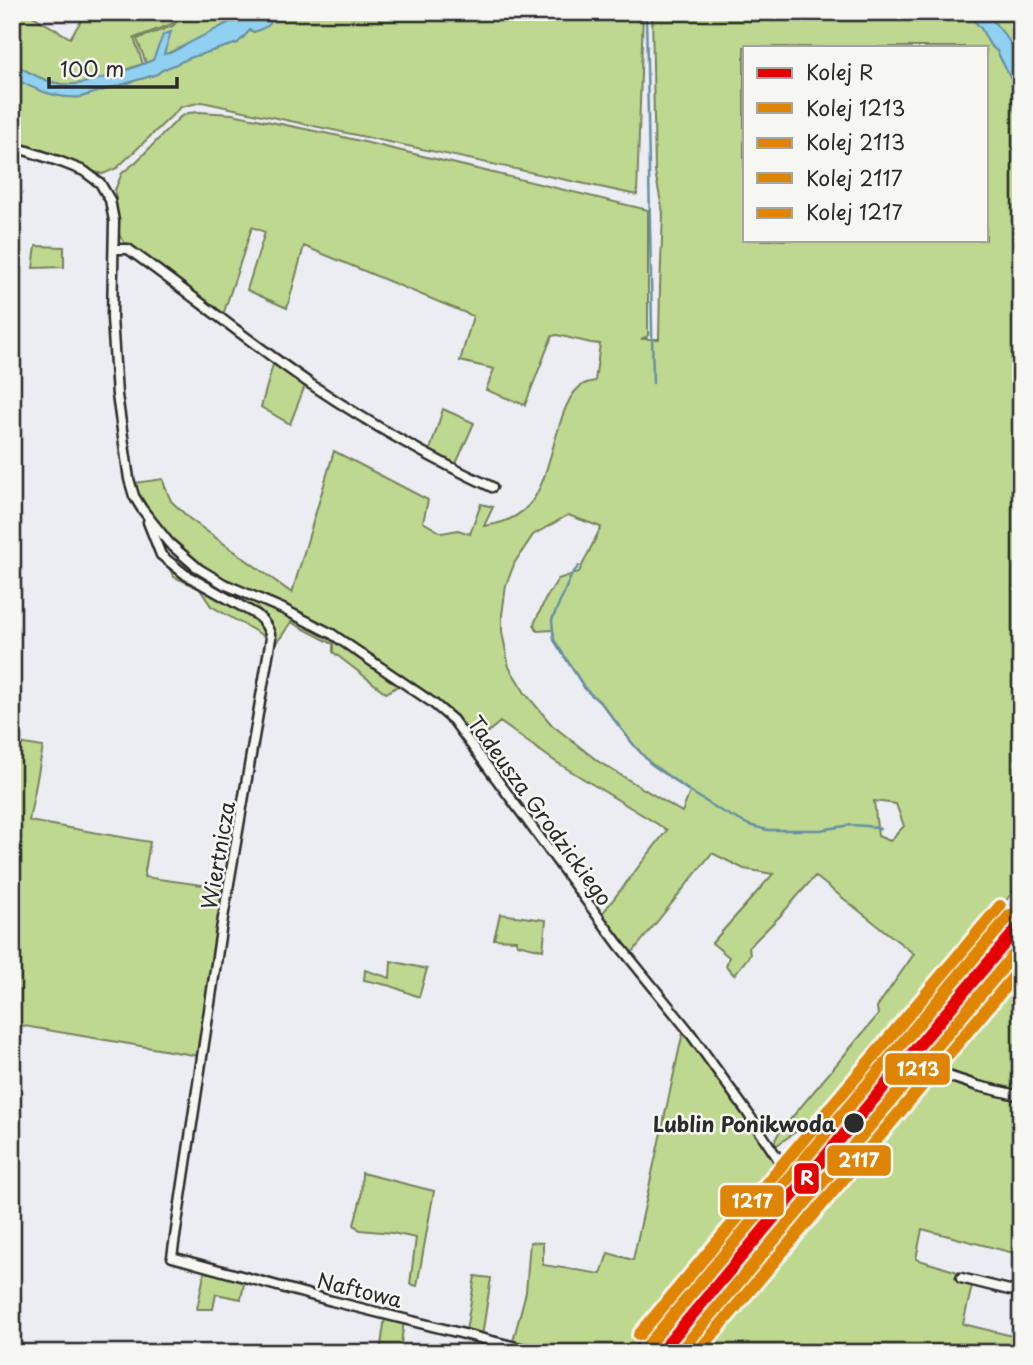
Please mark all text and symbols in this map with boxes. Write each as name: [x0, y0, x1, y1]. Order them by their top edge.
scale bar: [49, 46, 177, 90]
legend: [743, 46, 988, 242]
text: 100 m: [60, 52, 124, 84]
text: Kolej R: [806, 55, 873, 87]
text: Kolej 1213: [806, 91, 905, 123]
text: Kolej 2113: [806, 125, 905, 157]
text: Kolej 2117: [806, 161, 903, 193]
text: Kolej 1217: [806, 195, 903, 227]
street label: Tadeusza Grodzickiego: [461, 708, 621, 912]
street label: Wiertnicza: [192, 798, 242, 912]
line badge: 1213: [884, 1052, 951, 1086]
text: 1213: [897, 1054, 939, 1082]
place label: Lublin Ponikwoda: [653, 1107, 837, 1139]
marker: Lublin Ponikwoda: [842, 1111, 866, 1135]
line badge: 2117: [826, 1144, 892, 1177]
text: 2117: [839, 1145, 880, 1173]
line badge: R: [793, 1162, 820, 1195]
text: R: [800, 1163, 814, 1191]
line badge: 1217: [719, 1184, 785, 1218]
text: 1217: [732, 1186, 773, 1214]
street label: Naftowa: [314, 1263, 406, 1315]

